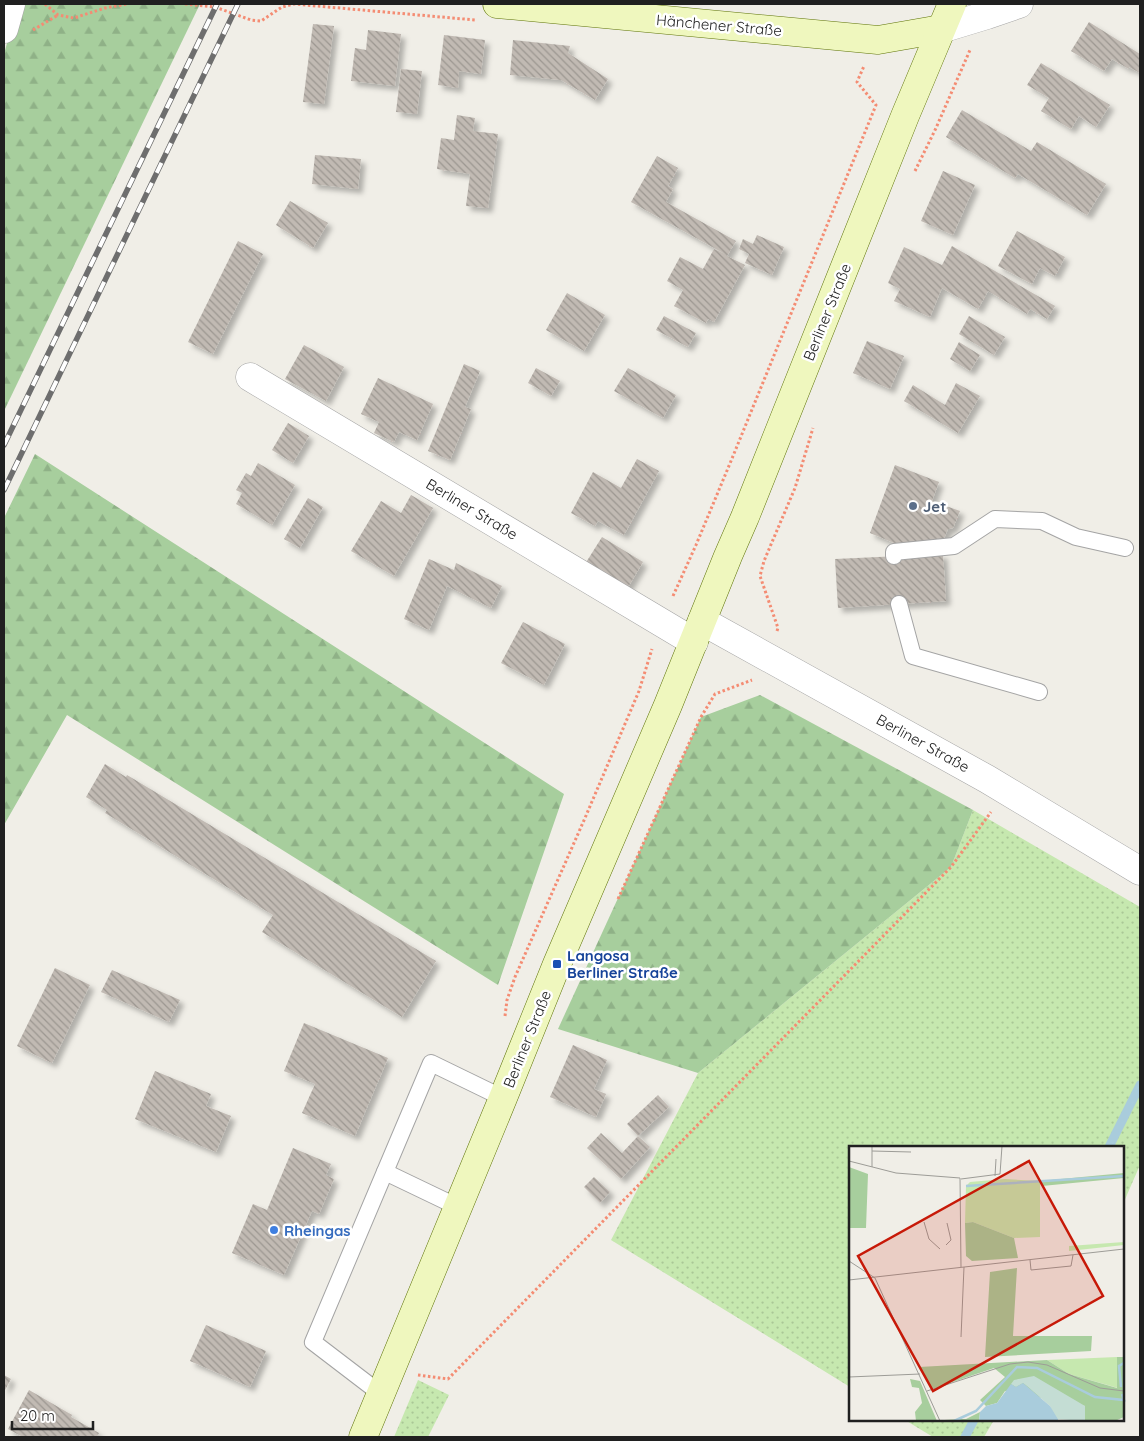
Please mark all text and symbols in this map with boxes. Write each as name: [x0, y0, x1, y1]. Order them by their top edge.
street label: Hänchener Straße: [655, 10, 783, 40]
street label: Berliner Straße: [799, 260, 855, 364]
street label: Berliner Straße: [423, 474, 521, 544]
place label: Jet: [923, 497, 946, 516]
marker: Jet: [907, 500, 919, 512]
street label: Berliner Straße: [873, 710, 973, 776]
place label: Langosa Berliner Straße: [567, 946, 678, 982]
marker: Langosa Berliner Straße: [551, 958, 563, 970]
street label: Berliner Straße: [499, 987, 555, 1091]
inset map: [849, 1146, 1124, 1421]
place label: Rheingas: [284, 1221, 351, 1240]
marker: Rheingas: [268, 1224, 280, 1236]
scale bar: [12, 1398, 94, 1430]
text: 20 m: [20, 1406, 55, 1425]

